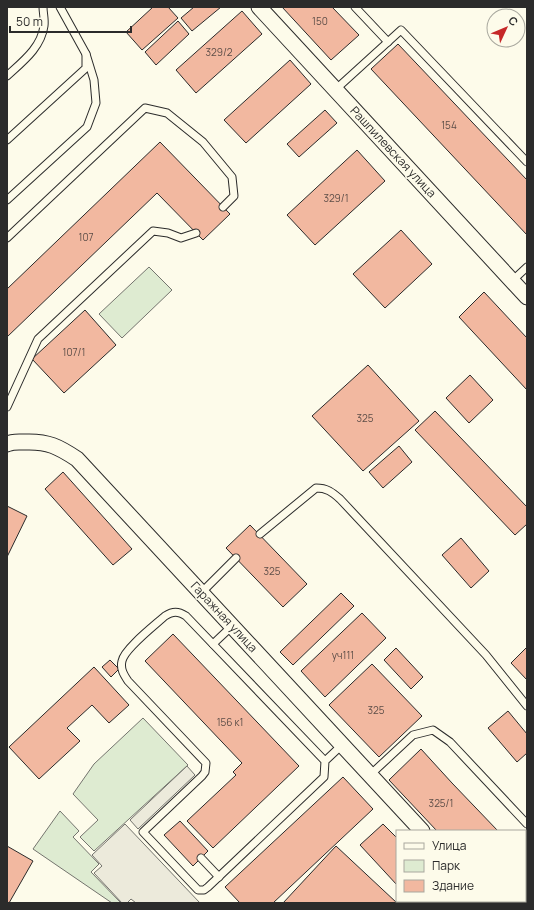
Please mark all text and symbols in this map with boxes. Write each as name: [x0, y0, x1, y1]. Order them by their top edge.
scale bar: [10, 8, 131, 34]
north arrow: [486, 8, 526, 48]
text: 50 m: [16, 13, 43, 30]
text: С: [505, 13, 522, 29]
house number: 150: [312, 14, 328, 28]
house number: 329/2: [205, 45, 233, 59]
street label: Рашпилевская улица: [346, 102, 440, 201]
house number: 154: [441, 118, 457, 132]
house number: 329/1: [323, 191, 349, 205]
house number: 107: [78, 230, 94, 244]
house number: 107/1: [63, 345, 85, 359]
house number: 325: [356, 411, 374, 425]
house number: 325: [263, 564, 281, 578]
street label: Гаражная улица: [187, 578, 262, 656]
house number: уч111: [332, 648, 354, 662]
house number: 325: [367, 703, 385, 717]
house number: 156 к1: [217, 715, 243, 729]
house number: 325/1: [429, 796, 453, 810]
legend: [396, 830, 526, 902]
text: Улица: [432, 837, 466, 854]
text: Парк: [432, 857, 461, 874]
text: Здание: [432, 877, 474, 894]

